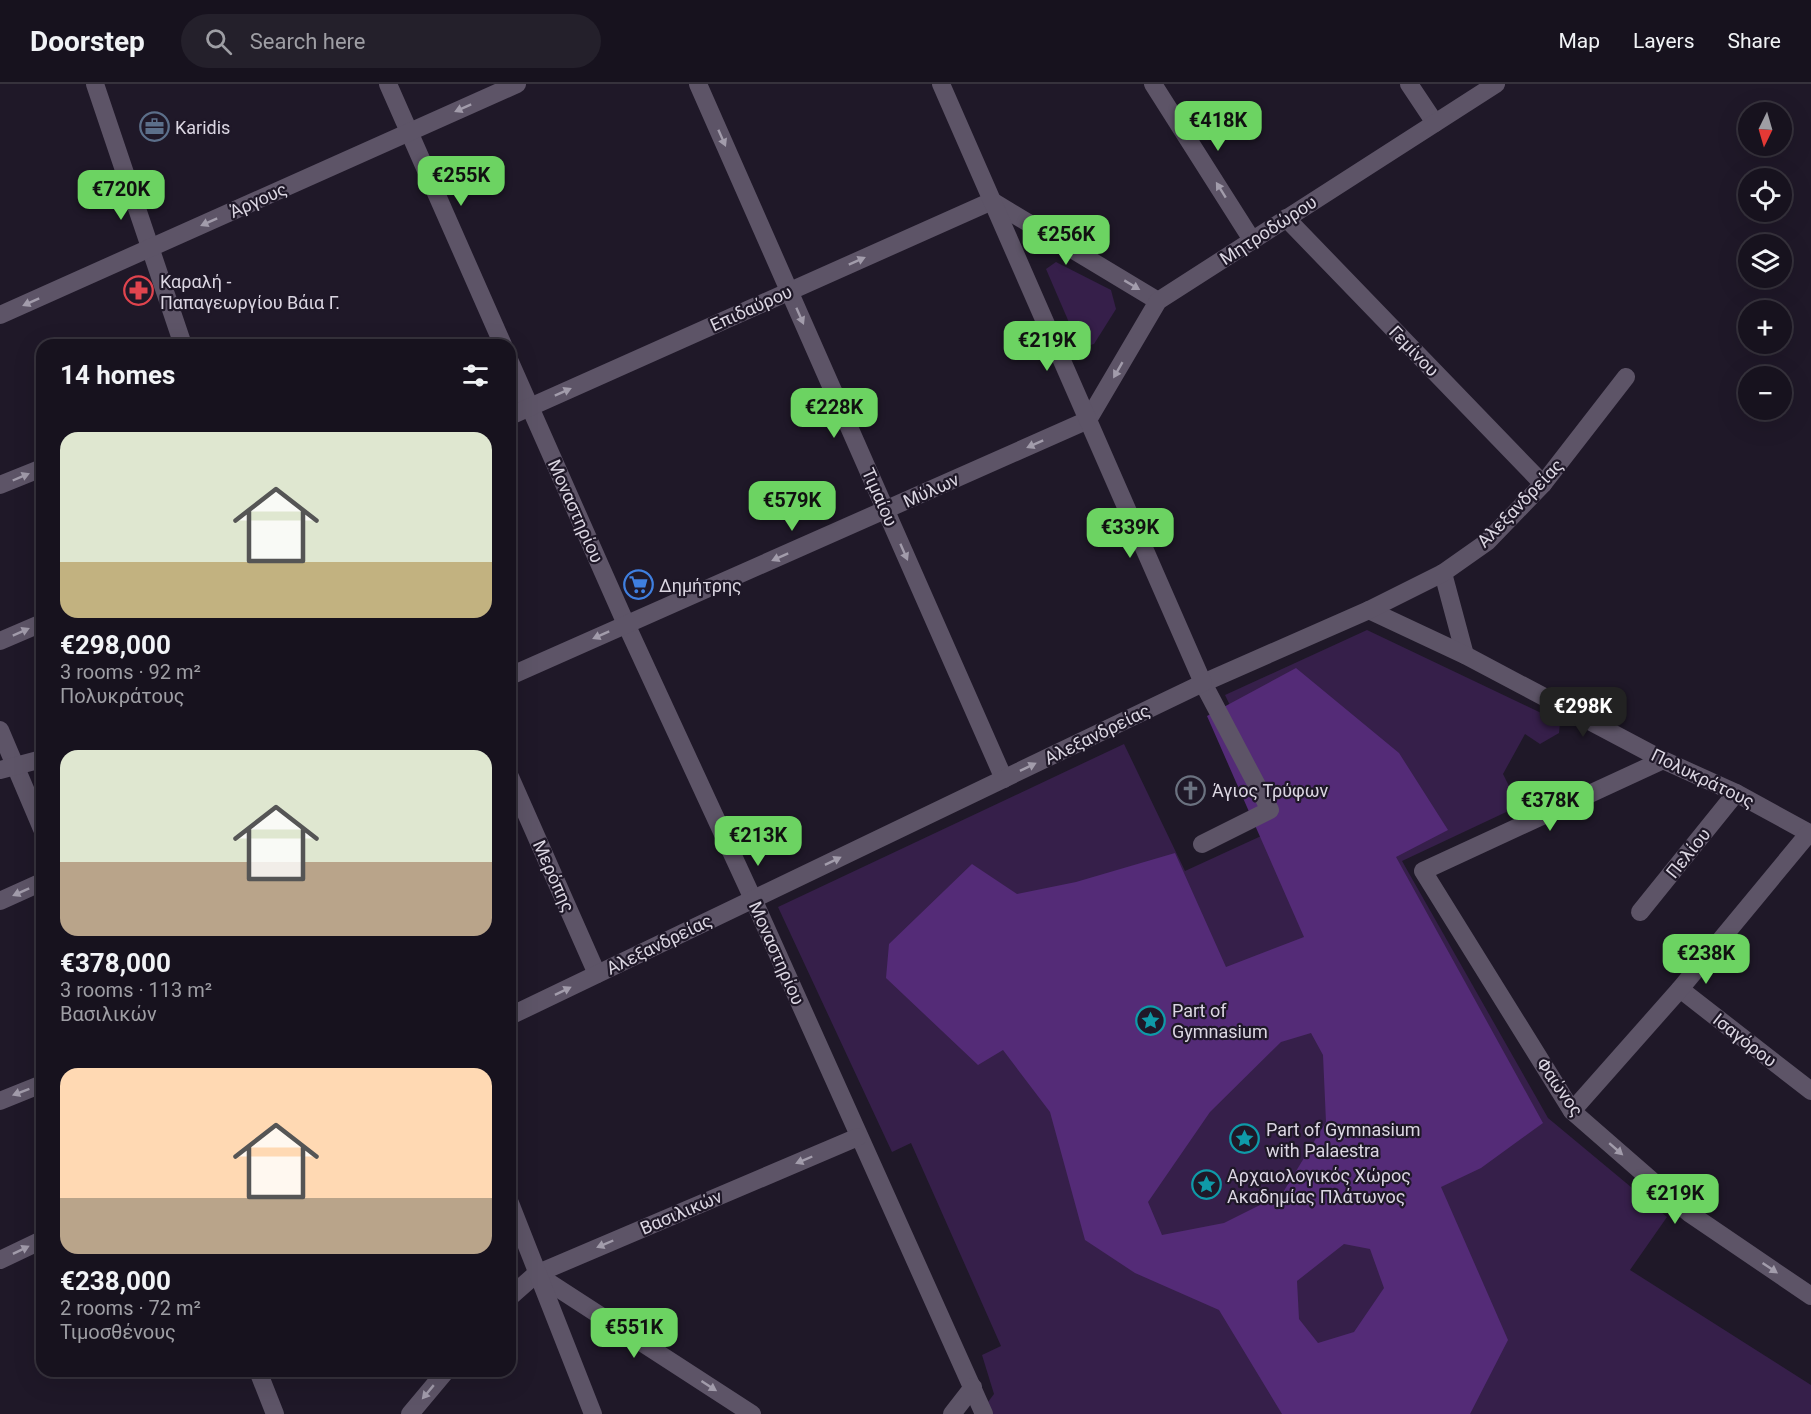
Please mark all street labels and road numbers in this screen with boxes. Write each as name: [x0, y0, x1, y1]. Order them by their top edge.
street label: Άργους: [226, 178, 290, 222]
street label: Μητροδώρου: [1216, 191, 1320, 269]
street label: Επιδαύρου: [707, 281, 795, 335]
street label: Γεμίνου: [1385, 321, 1443, 381]
street label: Αλεξανδρείας: [1473, 454, 1567, 552]
street label: Μοναστηρίου: [544, 456, 608, 566]
street label: Τιμαίου: [858, 465, 902, 529]
street label: Μύλων: [900, 468, 962, 512]
street label: Αλεξανδρείας: [1041, 699, 1153, 769]
street label: Πολυκράτους: [1648, 744, 1758, 812]
street label: Πελίου: [1661, 824, 1715, 882]
street label: Μερόπης: [529, 837, 579, 915]
street label: Μοναστηρίου: [745, 898, 809, 1008]
street label: Αλεξανδρείας: [603, 909, 715, 979]
street label: Ισαγόρου: [1709, 1009, 1781, 1071]
street label: Φαώνος: [1532, 1054, 1588, 1120]
street label: Βασιλικών: [637, 1185, 725, 1239]

